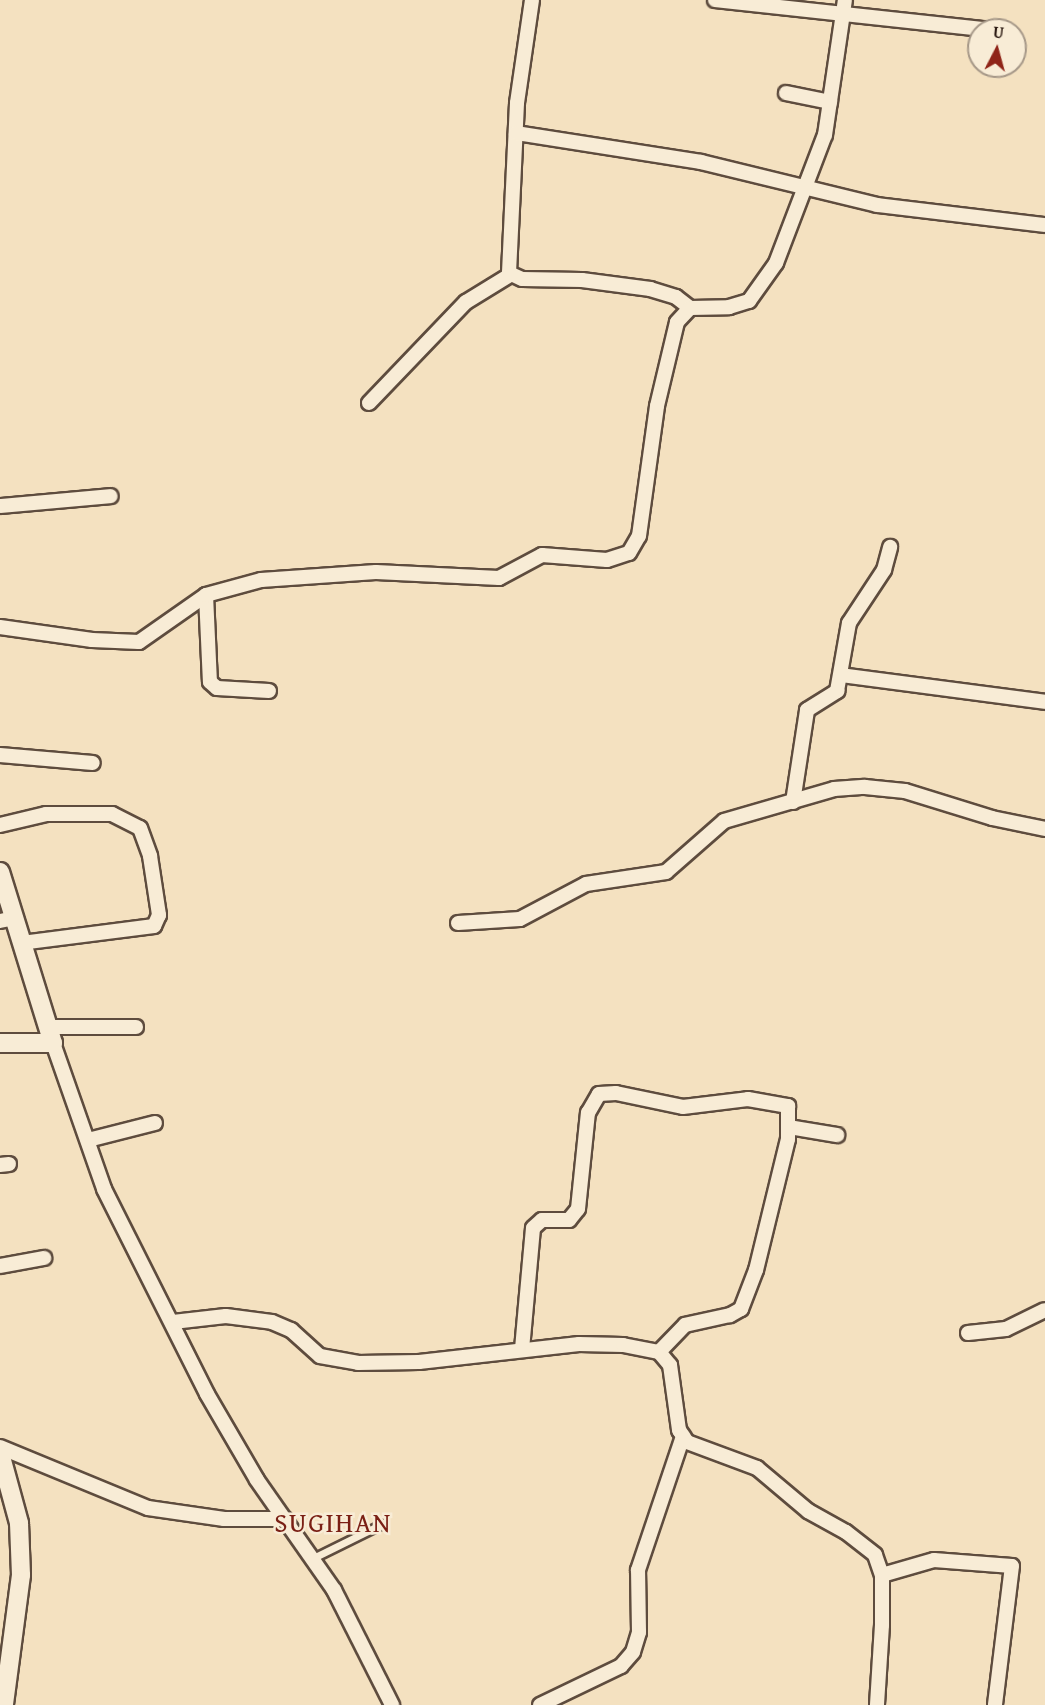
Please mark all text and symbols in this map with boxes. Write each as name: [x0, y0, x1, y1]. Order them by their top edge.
north arrow: [967, 18, 1027, 78]
text: U: [992, 20, 1005, 45]
district label: SUGIHAN: [274, 1507, 392, 1539]

